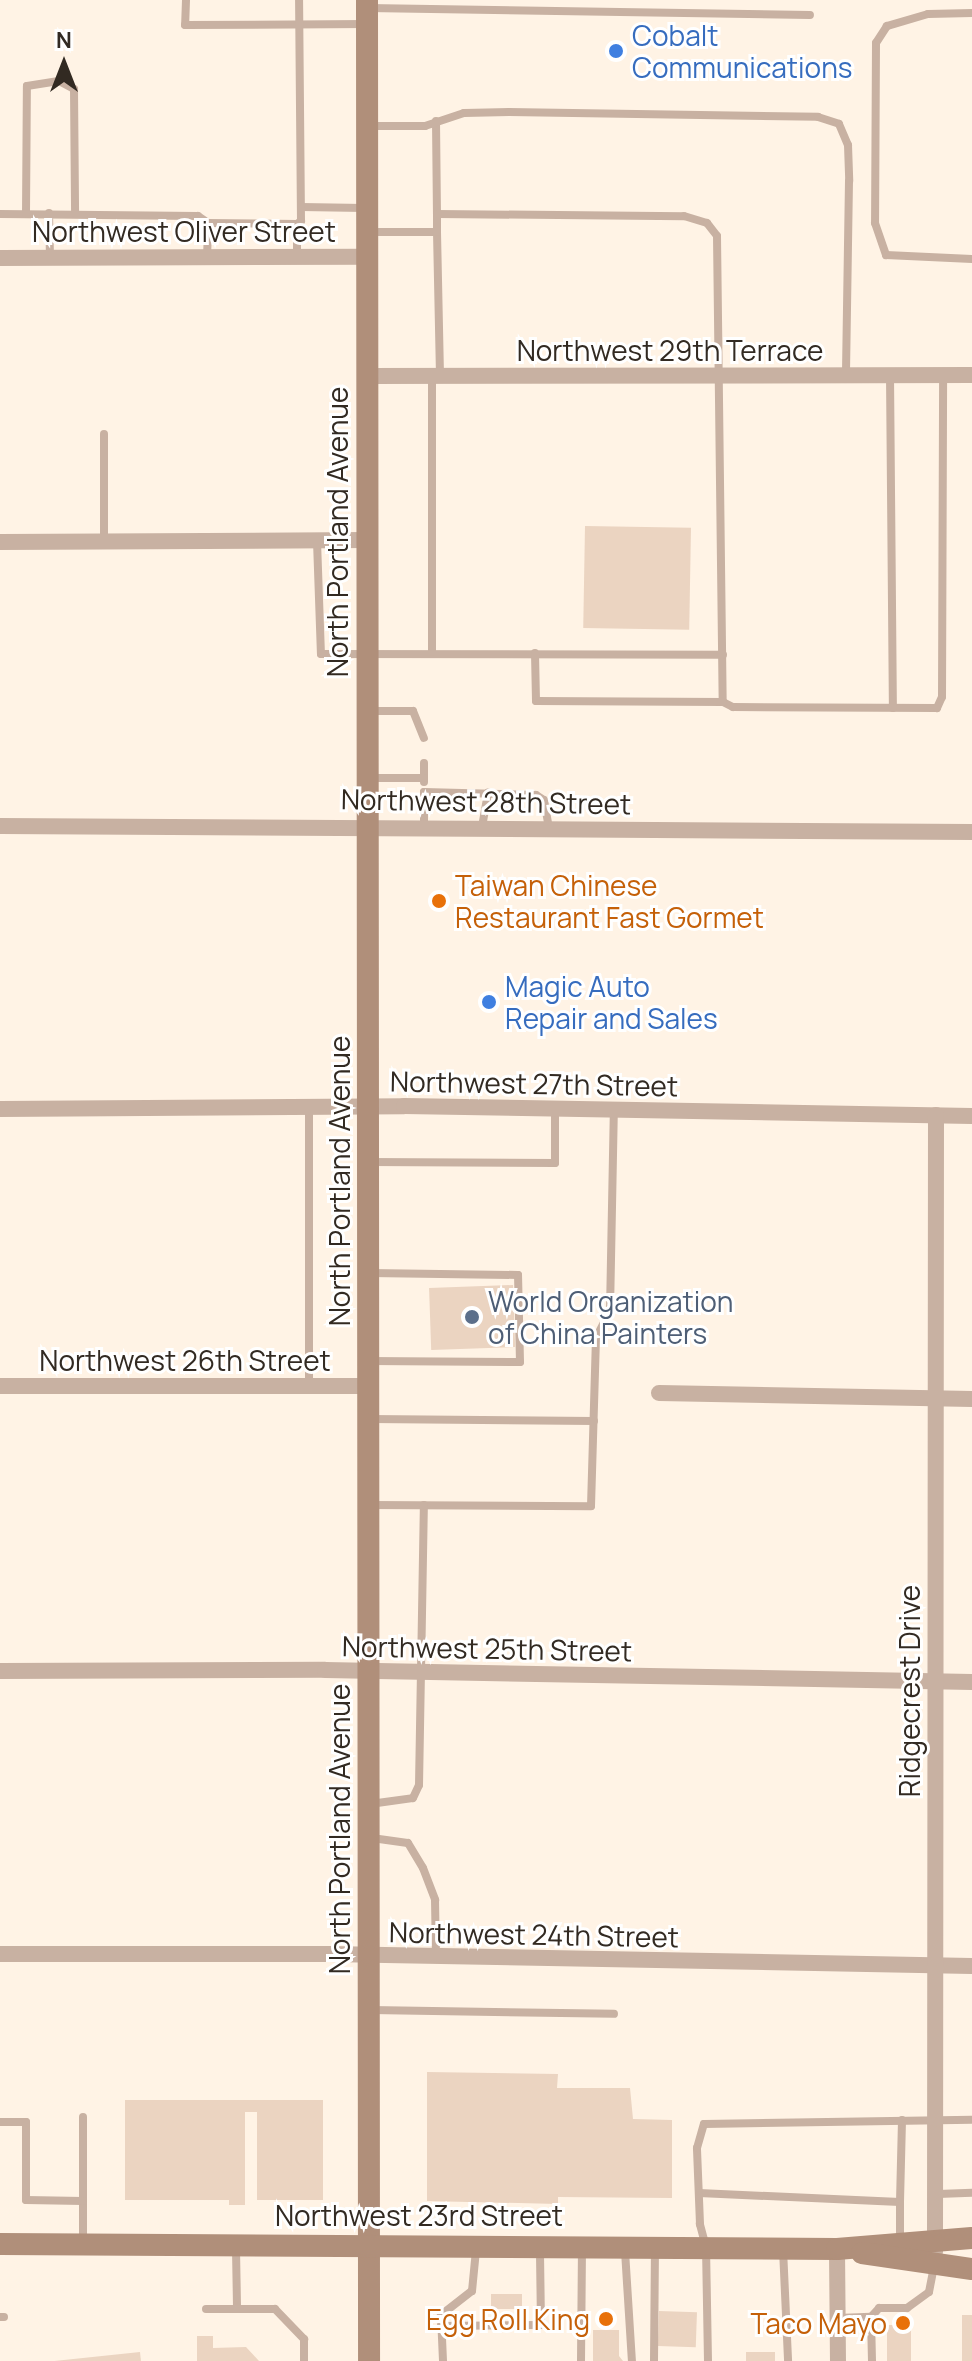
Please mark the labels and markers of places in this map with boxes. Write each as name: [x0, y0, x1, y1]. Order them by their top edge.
place label: Cobalt Communications: [632, 18, 852, 84]
marker: Cobalt Communications: [607, 42, 625, 60]
place label: Taiwan Chinese Restaurant Fast Gormet: [455, 868, 764, 934]
marker: Taiwan Chinese Restaurant Fast Gormet: [430, 892, 448, 910]
place label: Magic Auto Repair and Sales: [505, 969, 718, 1035]
marker: Magic Auto Repair and Sales: [480, 993, 498, 1011]
place label: World Organization of China Painters: [488, 1284, 733, 1350]
marker: World Organization of China Painters: [463, 1308, 481, 1326]
place label: Egg Roll King: [426, 2302, 590, 2336]
place label: Taco Mayo: [750, 2306, 887, 2340]
marker: Egg Roll King: [597, 2310, 615, 2328]
marker: Taco Mayo: [894, 2314, 912, 2332]

